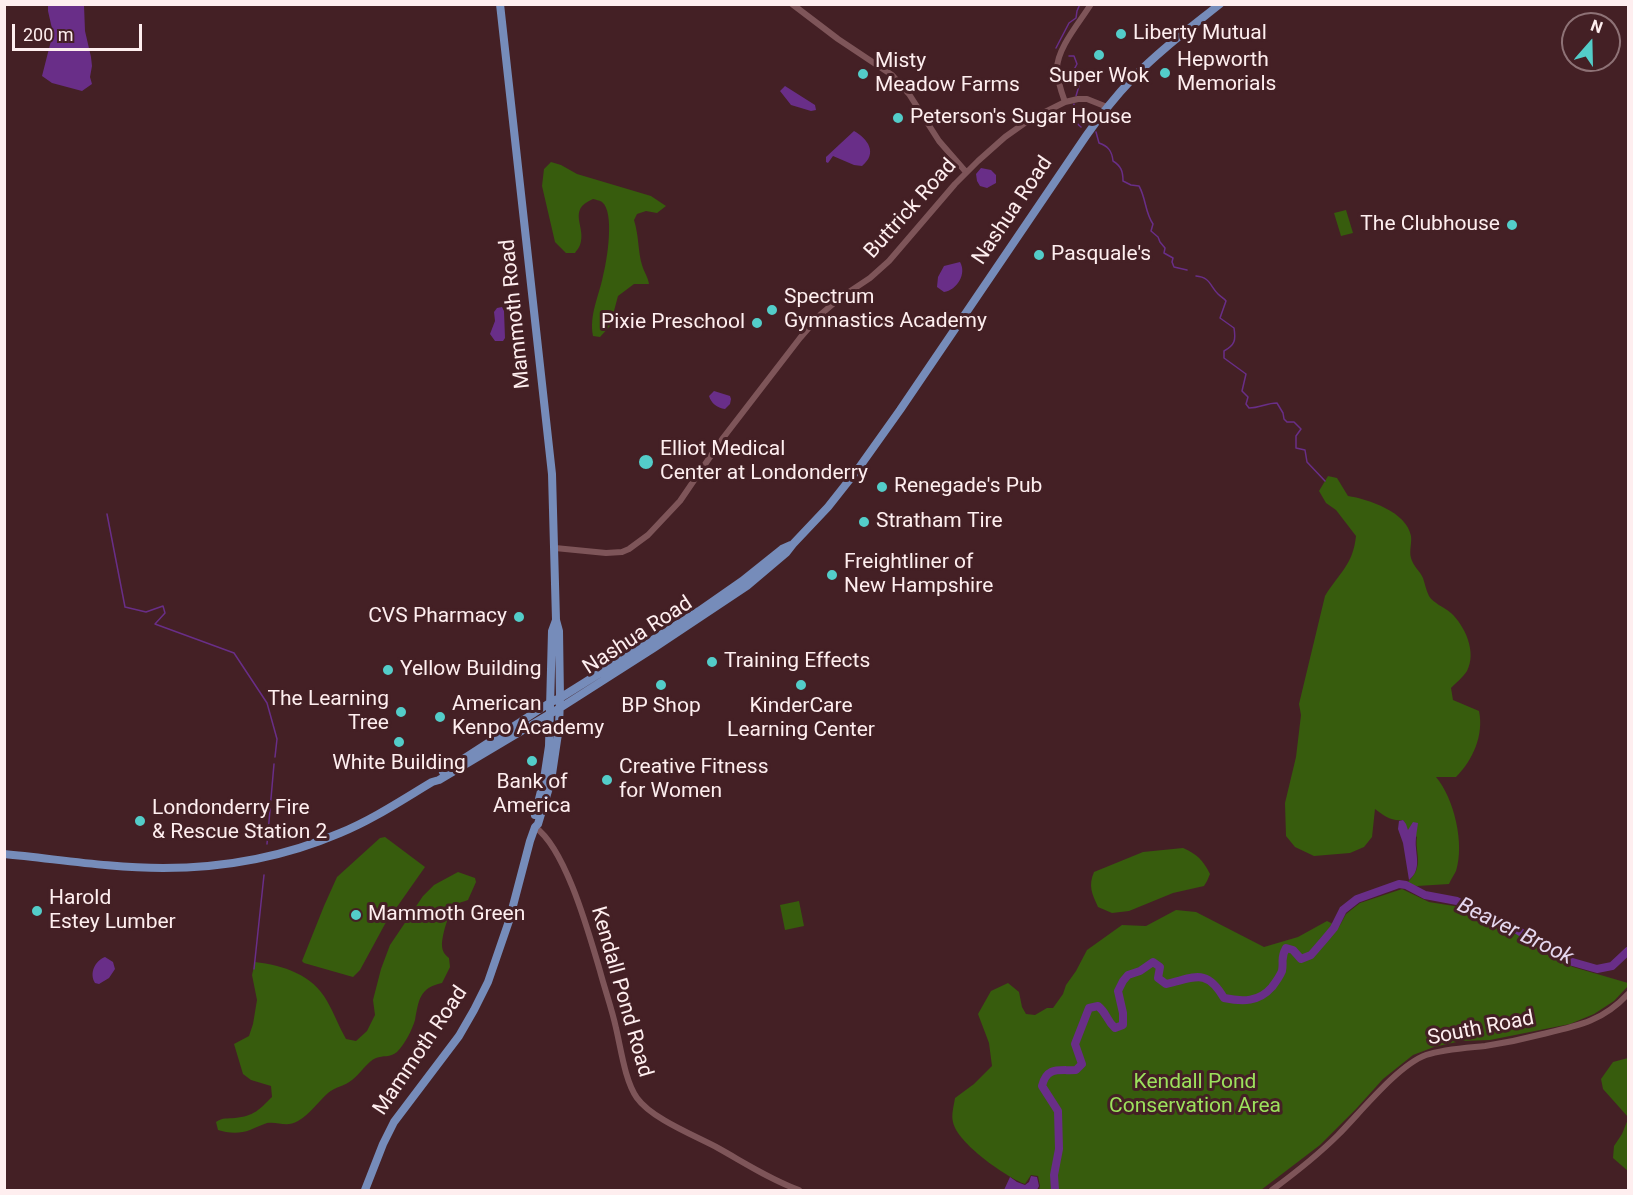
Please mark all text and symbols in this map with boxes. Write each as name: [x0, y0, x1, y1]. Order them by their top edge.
scale bar: [15, 12, 146, 50]
north arrow: [1561, 12, 1621, 72]
text: N: [1588, 16, 1605, 37]
place label: Liberty Mutual: [1133, 21, 1267, 47]
text: 200 m: [23, 24, 74, 45]
marker: Liberty Mutual: [1114, 27, 1128, 41]
marker: Super Wok: [1092, 48, 1106, 62]
place label: Hepworth Memorials: [1177, 48, 1276, 98]
place label: Misty Meadow Farms: [875, 49, 1020, 99]
place label: Super Wok: [1049, 64, 1149, 90]
marker: Hepworth Memorials: [1158, 66, 1172, 80]
marker: Misty Meadow Farms: [856, 67, 870, 81]
place label: Peterson's Sugar House: [910, 105, 1132, 131]
marker: Peterson's Sugar House: [891, 111, 905, 125]
street label: Nashua Road: [968, 152, 1058, 270]
street label: Buttrick Road: [860, 154, 962, 264]
place label: The Clubhouse: [1360, 212, 1500, 238]
marker: The Clubhouse: [1505, 218, 1519, 232]
street label: Mammoth Road: [496, 238, 536, 390]
place label: Pasquale's: [1051, 242, 1151, 268]
marker: Pasquale's: [1032, 248, 1046, 262]
place label: Spectrum Gymnastics Academy: [784, 285, 987, 335]
marker: Spectrum Gymnastics Academy: [765, 303, 779, 317]
place label: Pixie Preschool: [601, 310, 745, 336]
marker: Pixie Preschool: [750, 316, 764, 330]
place label: Elliot Medical Center at Londonderry: [660, 437, 868, 487]
marker: Elliot Medical Center at Londonderry: [637, 453, 655, 471]
place label: Renegade's Pub: [894, 474, 1042, 500]
marker: Renegade's Pub: [875, 480, 889, 494]
place label: Stratham Tire: [876, 509, 1003, 535]
marker: Stratham Tire: [857, 515, 871, 529]
place label: Freightliner of New Hampshire: [844, 550, 993, 600]
marker: Freightliner of New Hampshire: [825, 568, 839, 582]
street label: Nashua Road: [579, 591, 697, 681]
place label: CVS Pharmacy: [368, 604, 507, 630]
marker: CVS Pharmacy: [512, 610, 526, 624]
place label: Training Effects: [724, 649, 870, 675]
marker: Training Effects: [705, 655, 719, 669]
place label: Yellow Building: [400, 657, 541, 683]
marker: Yellow Building: [381, 663, 395, 677]
marker: BP Shop: [654, 678, 668, 692]
marker: KinderCare Learning Center: [794, 678, 808, 692]
place label: The Learning Tree: [267, 687, 389, 737]
place label: American Kenpo Academy: [452, 692, 604, 742]
place label: BP Shop: [621, 694, 701, 720]
place label: KinderCare Learning Center: [727, 694, 875, 744]
marker: The Learning Tree: [394, 705, 408, 719]
marker: American Kenpo Academy: [433, 710, 447, 724]
marker: White Building: [392, 735, 406, 749]
place label: White Building: [332, 751, 466, 777]
marker: Bank of America: [525, 754, 539, 768]
place label: Creative Fitness for Women: [619, 755, 769, 805]
place label: Bank of America: [493, 770, 571, 820]
marker: Creative Fitness for Women: [600, 773, 614, 787]
place label: Londonderry Fire & Rescue Station 2: [152, 796, 327, 846]
marker: Londonderry Fire & Rescue Station 2: [133, 814, 147, 828]
place label: Harold Estey Lumber: [49, 886, 176, 936]
water label: Beaver Brook: [1453, 893, 1577, 971]
place label: Mammoth Green: [368, 902, 525, 928]
marker: Harold Estey Lumber: [30, 904, 44, 918]
street label: Kendall Pond Road: [585, 904, 657, 1080]
marker: Mammoth Green: [349, 908, 363, 922]
street label: Mammoth Road: [369, 982, 473, 1120]
street label: South Road: [1426, 1006, 1536, 1052]
park label: Kendall Pond Conservation Area: [1109, 1070, 1281, 1120]

